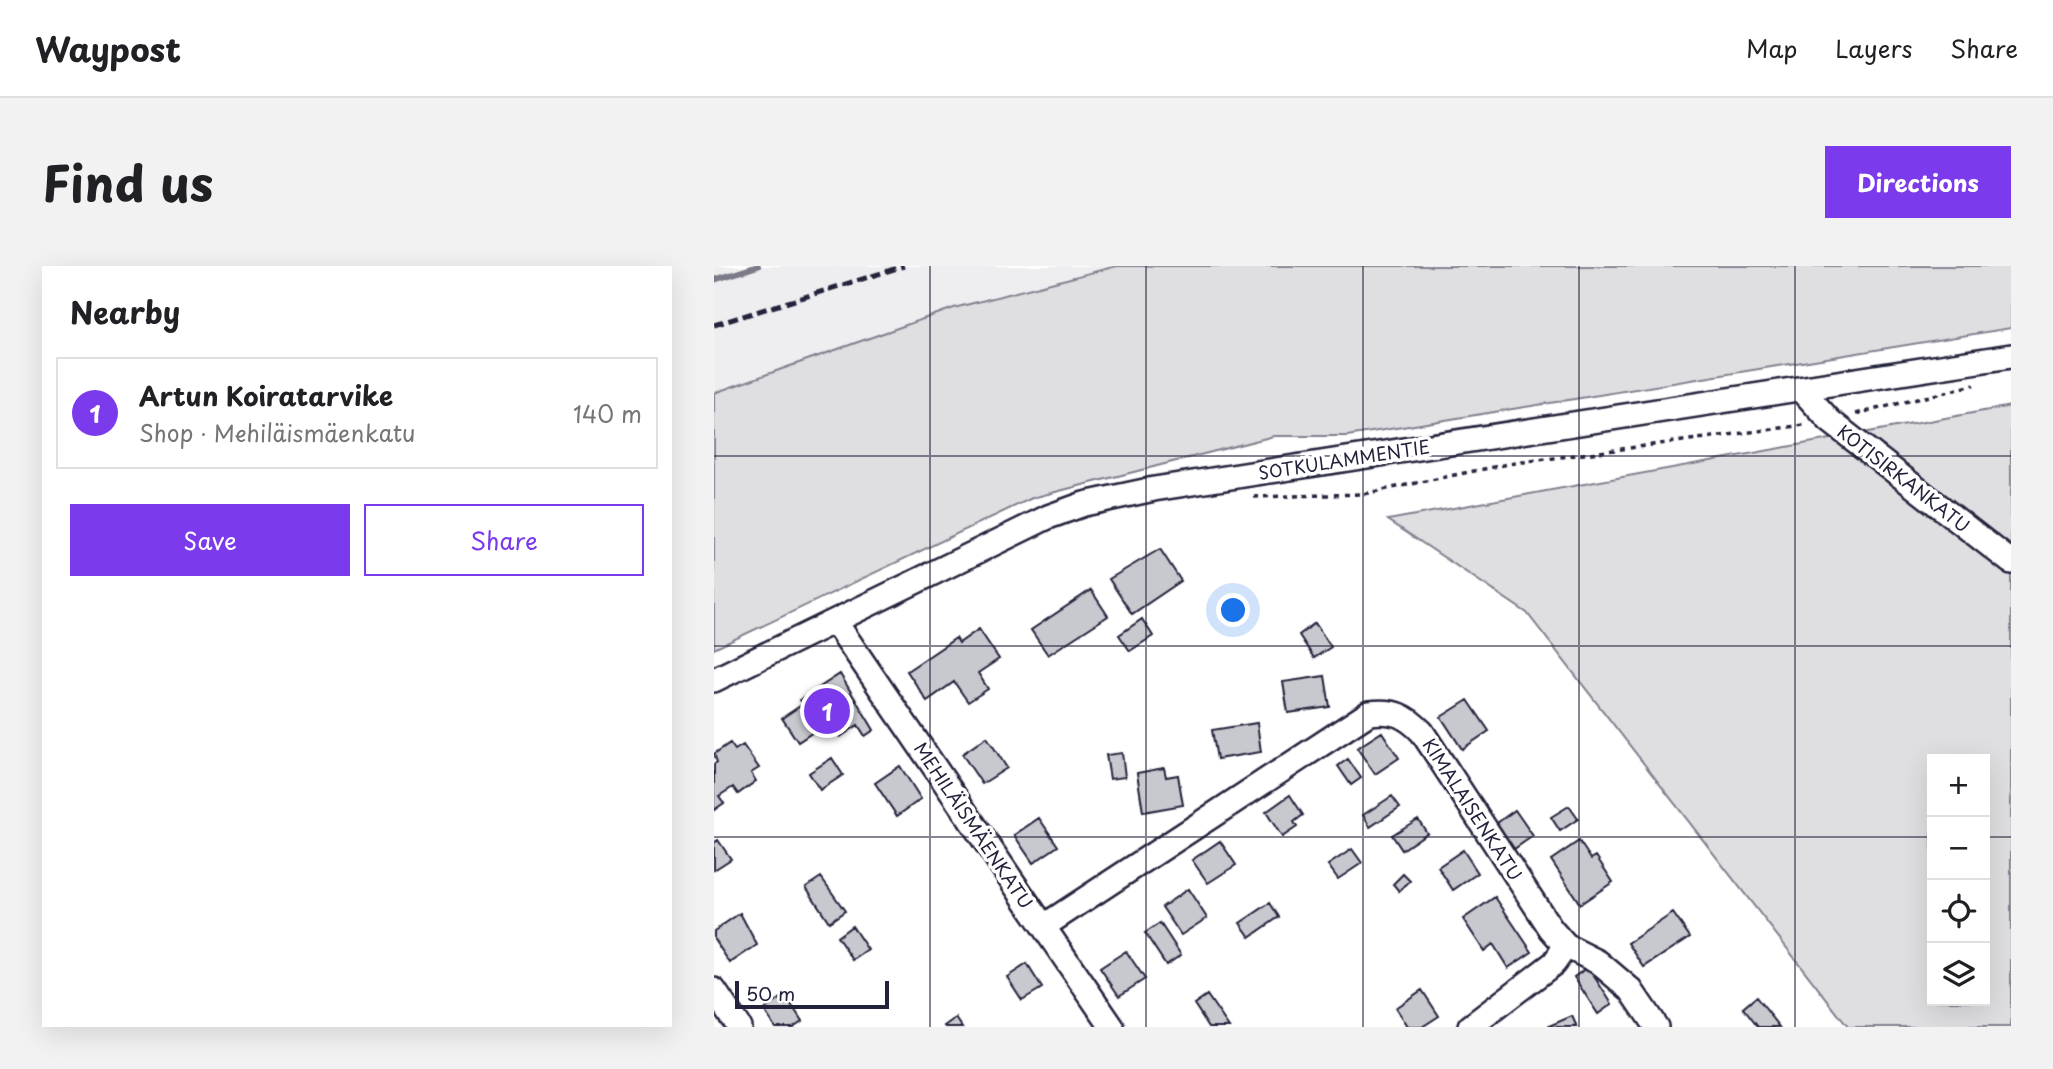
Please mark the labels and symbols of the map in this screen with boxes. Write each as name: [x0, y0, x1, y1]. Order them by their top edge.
street label: KOTISIRKANKATU: [1832, 418, 1976, 538]
street label: SOTKULAMMENTIE: [1256, 432, 1432, 486]
your location: [1216, 593, 1250, 627]
pin: 1: [804, 685, 850, 737]
street label: KIMALAISENKATU: [1417, 733, 1529, 885]
street label: MEHILÄISMÄENKATU: [908, 736, 1040, 914]
scale bar: [735, 978, 889, 1010]

